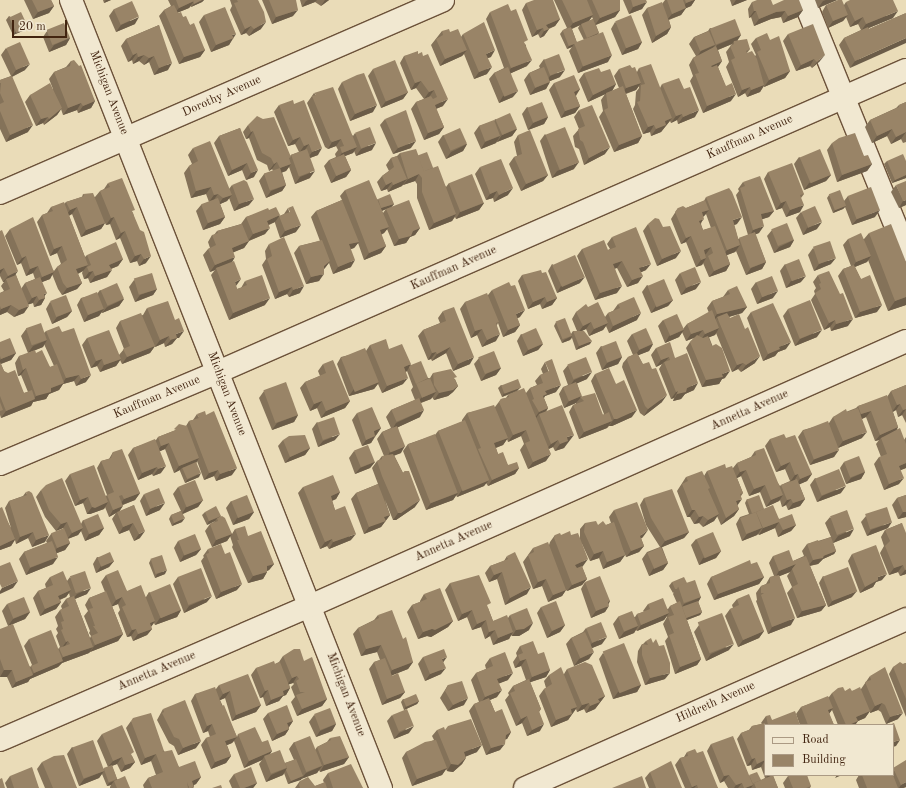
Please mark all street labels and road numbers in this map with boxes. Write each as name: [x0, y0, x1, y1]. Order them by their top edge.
street label: Michigan Avenue: [85, 49, 131, 137]
street label: Dorothy Avenue: [180, 73, 264, 121]
street label: Kauffman Avenue: [705, 113, 795, 163]
street label: Kauffman Avenue: [409, 244, 499, 294]
street label: Michigan Avenue: [203, 350, 249, 438]
street label: Kauffman Avenue: [112, 373, 202, 423]
street label: Annetta Avenue: [709, 387, 791, 435]
street label: Annetta Avenue: [413, 518, 495, 566]
street label: Annetta Avenue: [116, 649, 198, 695]
street label: Michigan Avenue: [322, 651, 368, 739]
street label: Hildreth Avenue: [674, 679, 758, 727]

